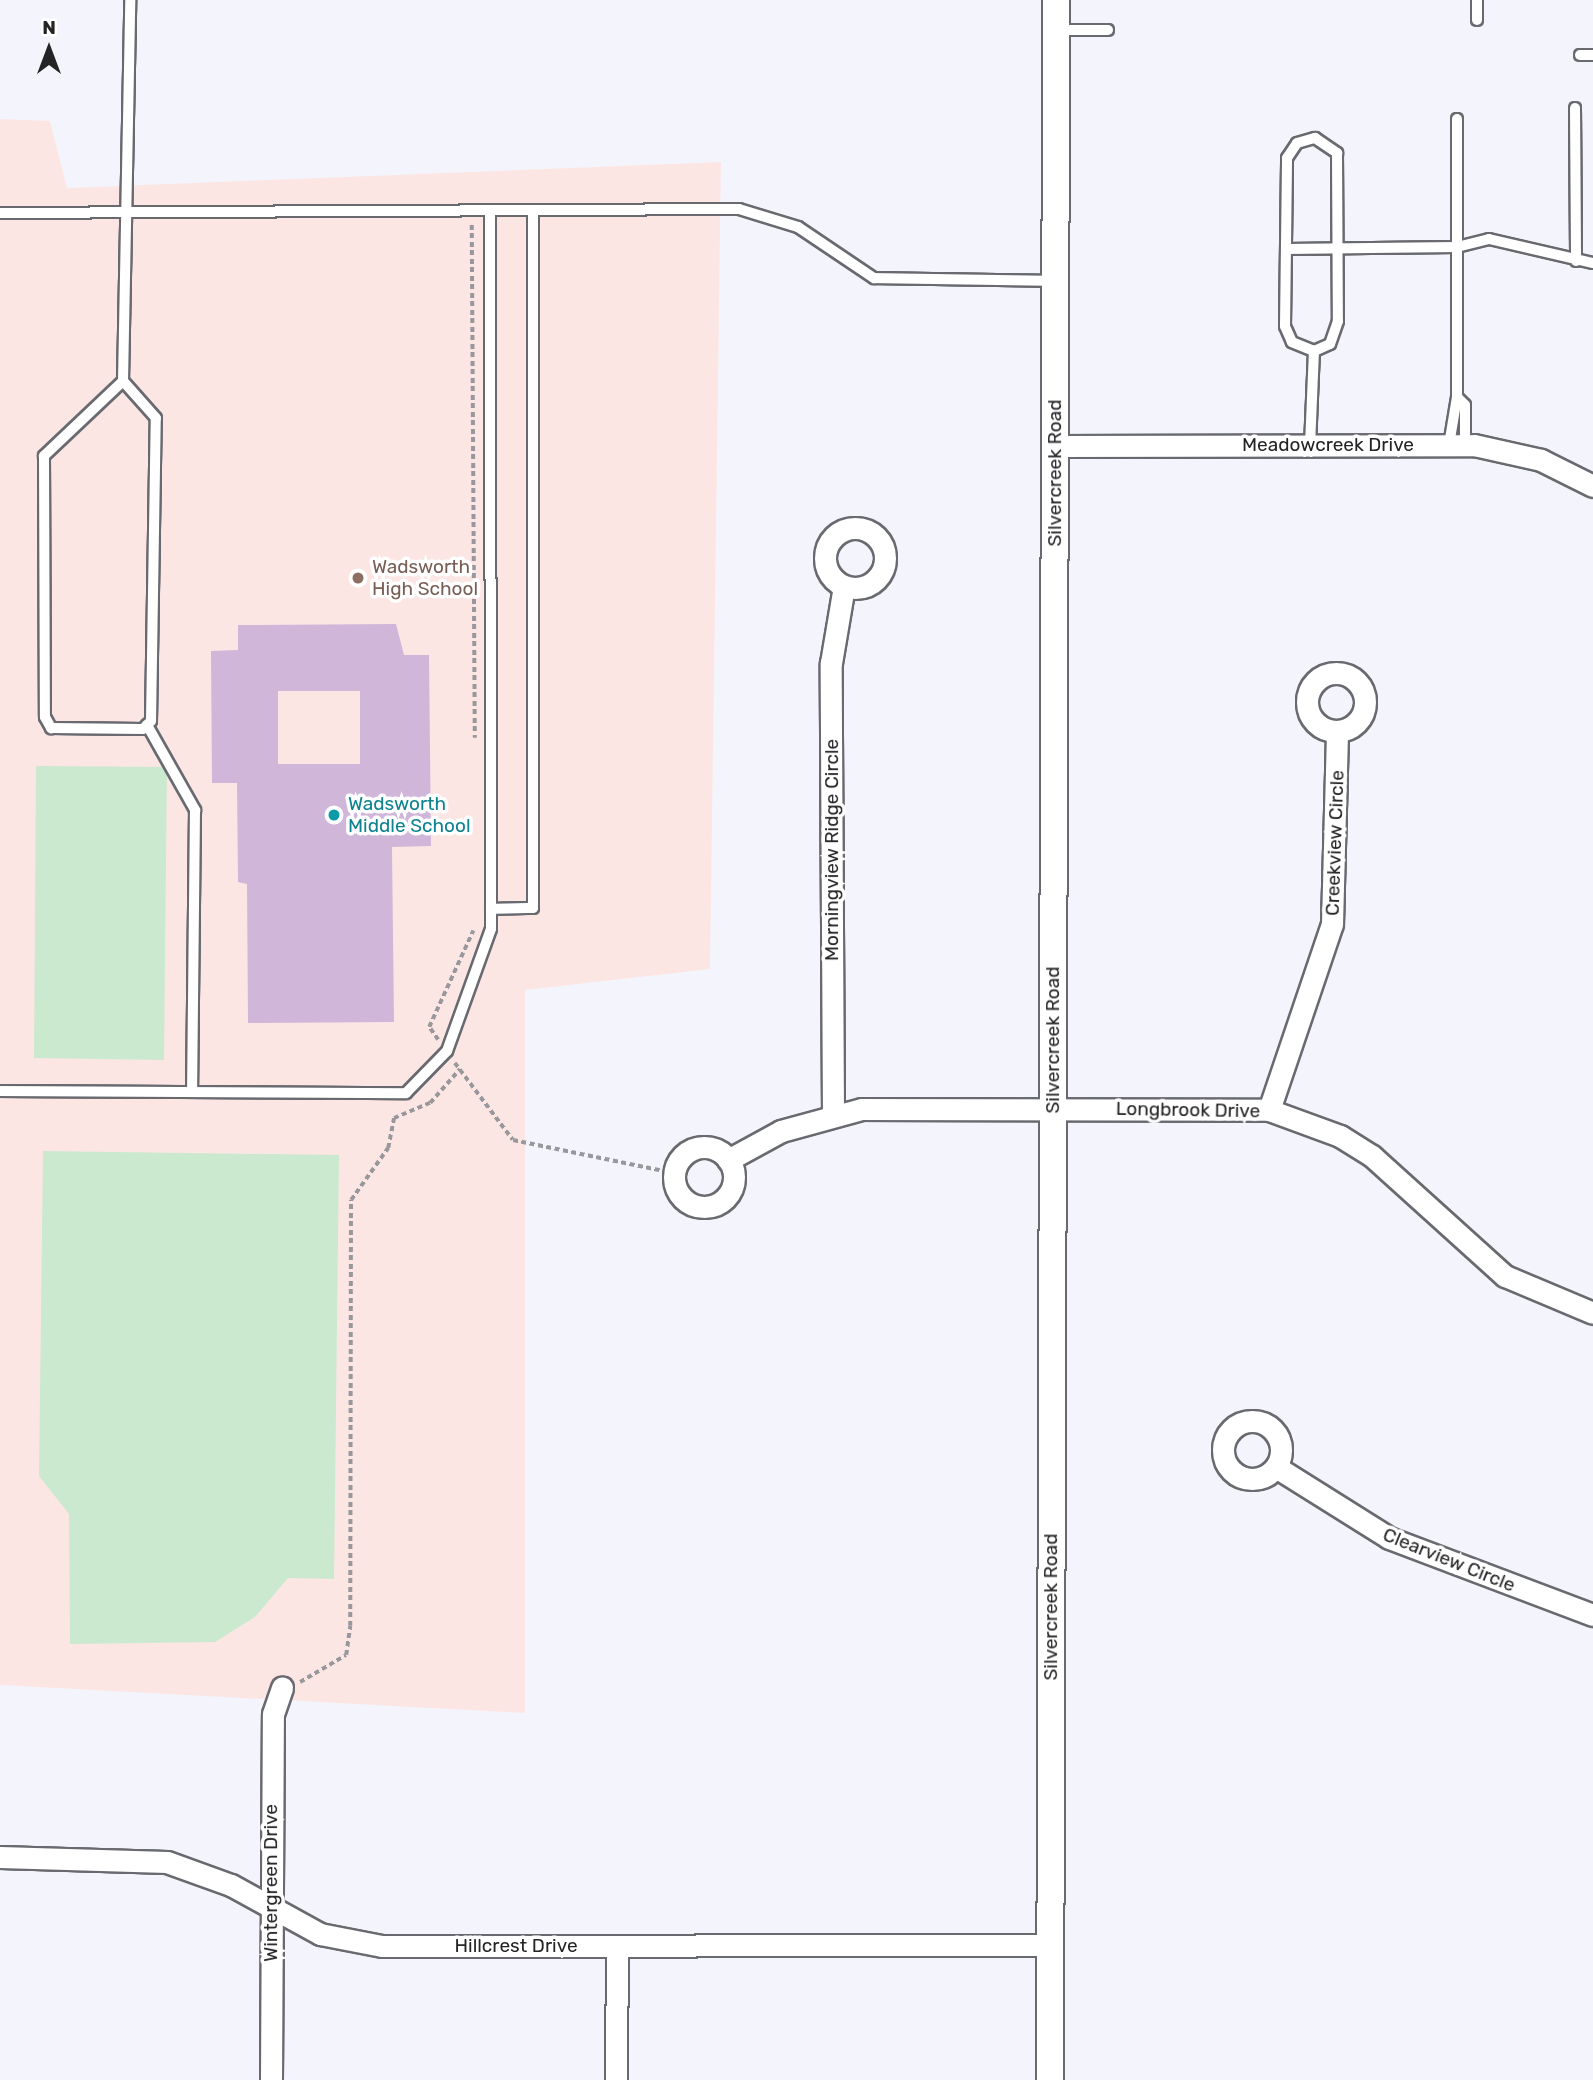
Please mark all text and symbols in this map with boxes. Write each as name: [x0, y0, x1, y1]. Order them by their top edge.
north arrow: [14, 14, 84, 84]
text: N: [42, 16, 56, 39]
street label: Silvercreek Road: [1044, 399, 1066, 547]
street label: Meadowcreek Drive: [1242, 434, 1414, 456]
place label: Wadsworth High School: [372, 556, 478, 600]
marker: Wadsworth High School: [350, 570, 366, 586]
street label: Morningview Ridge Circle: [821, 739, 843, 961]
street label: Creekview Circle: [1321, 770, 1349, 916]
place label: Wadsworth Middle School: [348, 793, 471, 837]
marker: Wadsworth Middle School: [326, 807, 342, 823]
street label: Silvercreek Road: [1042, 966, 1064, 1114]
street label: Longbrook Drive: [1116, 1097, 1260, 1123]
street label: Clearview Circle: [1379, 1523, 1519, 1597]
street label: Silvercreek Road: [1040, 1533, 1062, 1681]
street label: Wintergreen Drive: [260, 1804, 282, 1962]
street label: Hillcrest Drive: [454, 1935, 578, 1957]

